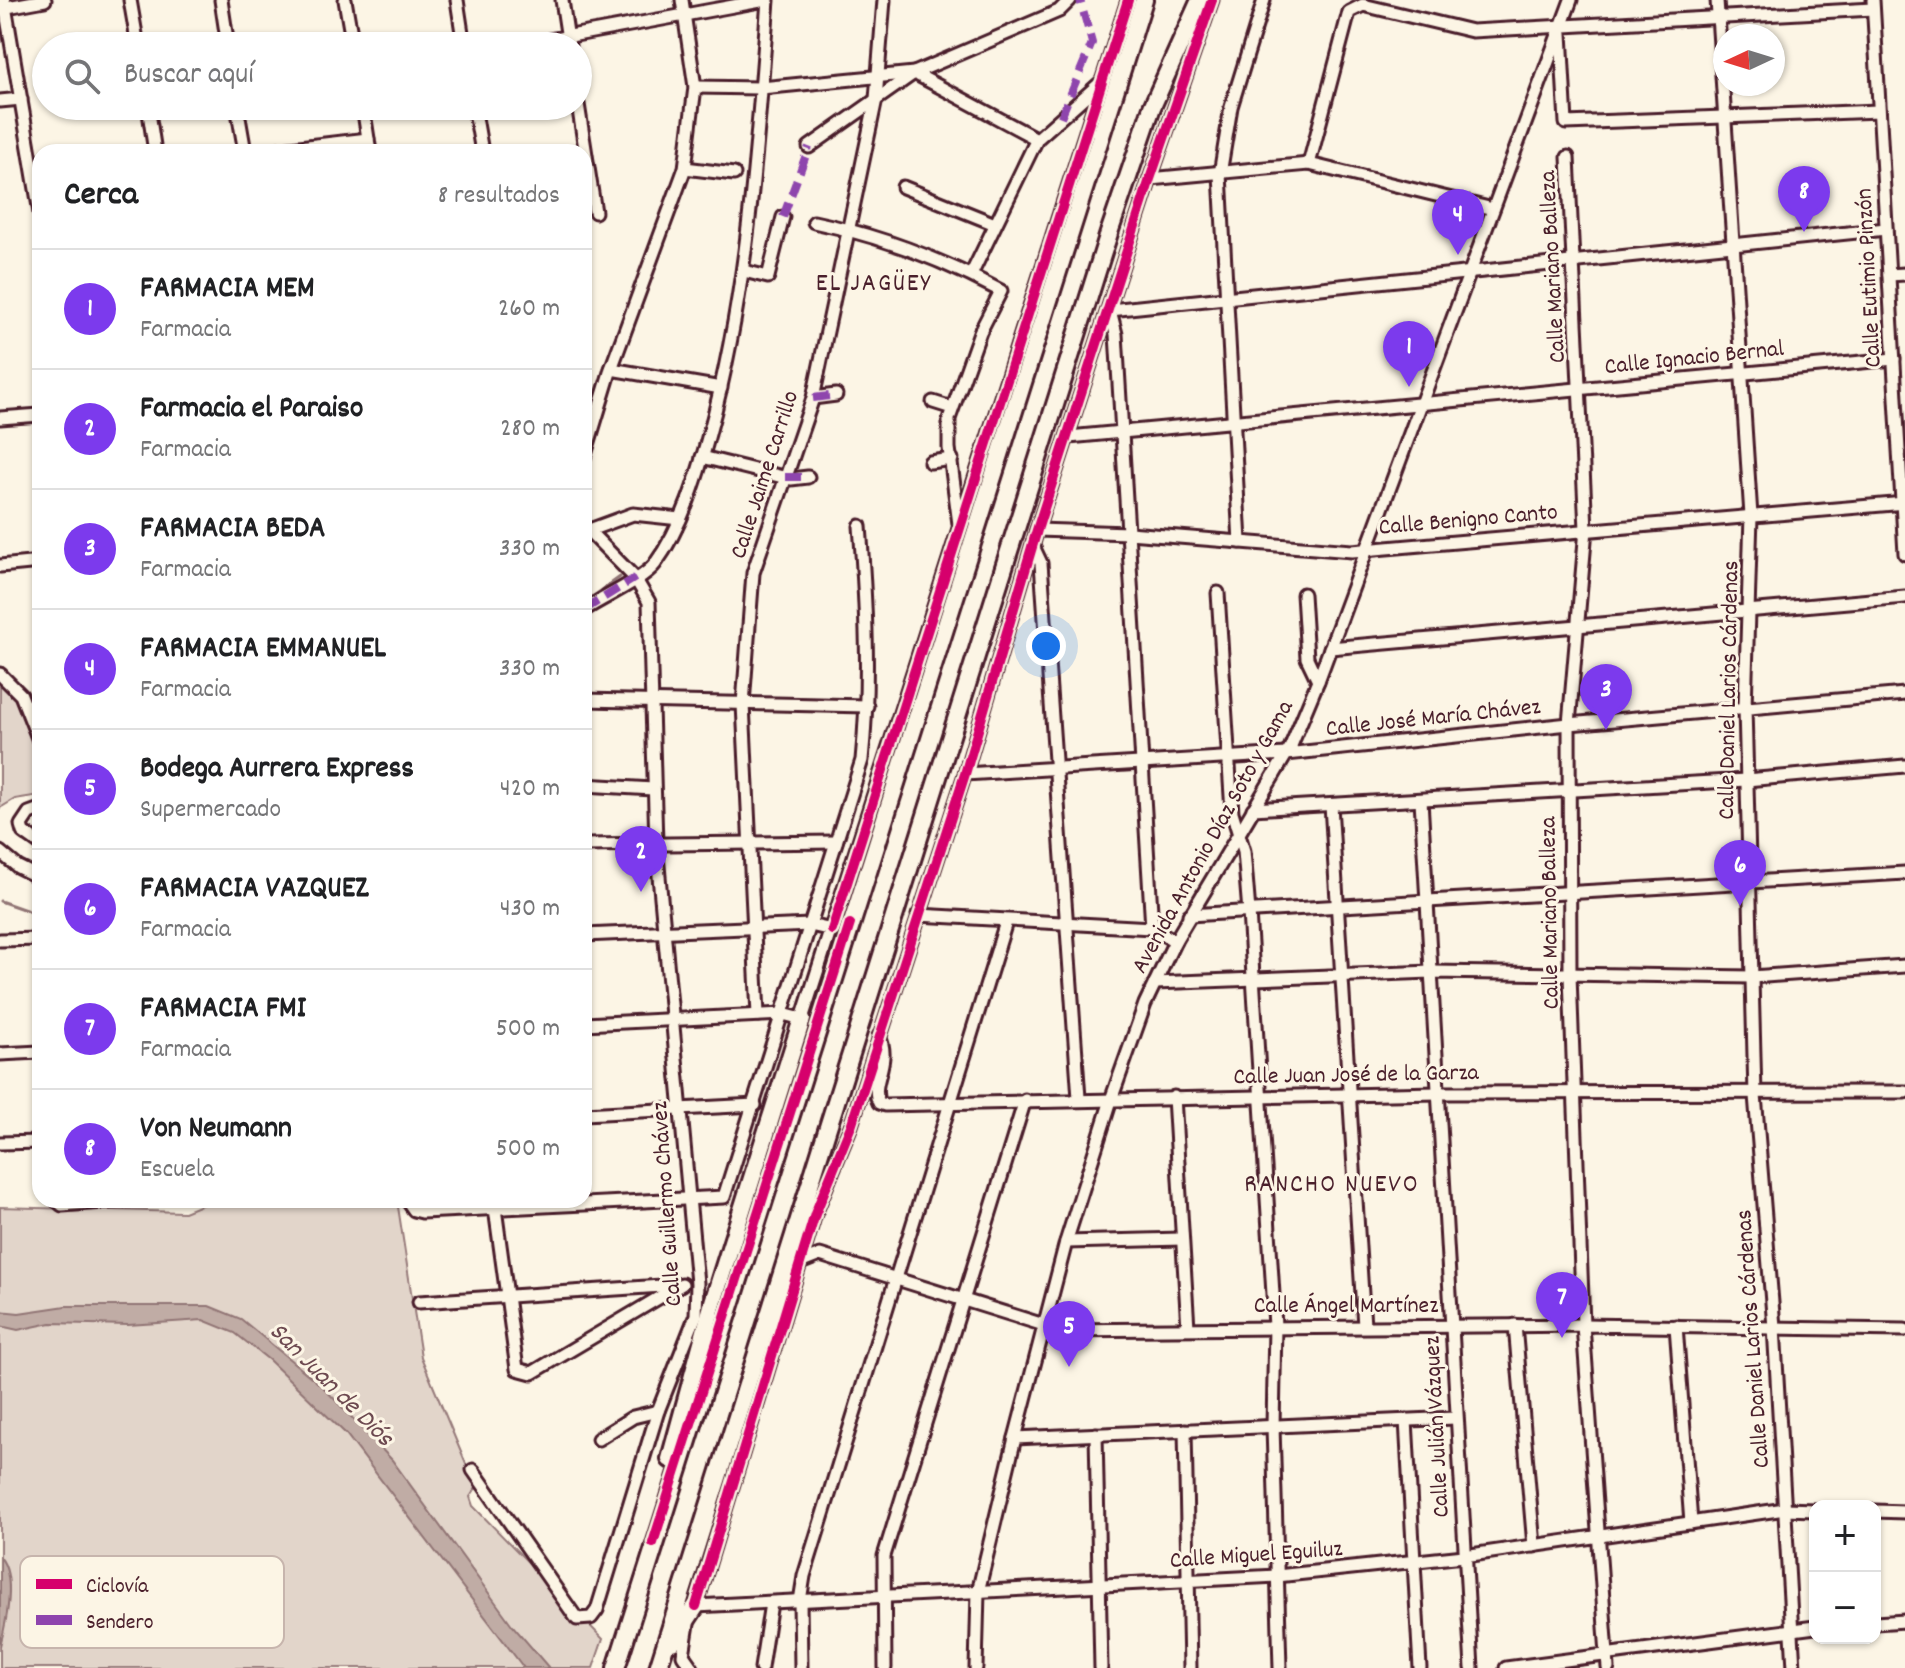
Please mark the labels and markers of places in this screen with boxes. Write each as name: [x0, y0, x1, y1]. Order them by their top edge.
pin: 8: [1778, 166, 1830, 232]
pin: 4: [1432, 189, 1484, 255]
pin: 1: [1383, 321, 1435, 387]
pin: 3: [1580, 664, 1632, 730]
pin: 2: [615, 826, 667, 892]
pin: 6: [1714, 840, 1766, 906]
pin: 7: [1536, 1272, 1588, 1338]
pin: 5: [1043, 1301, 1095, 1367]

